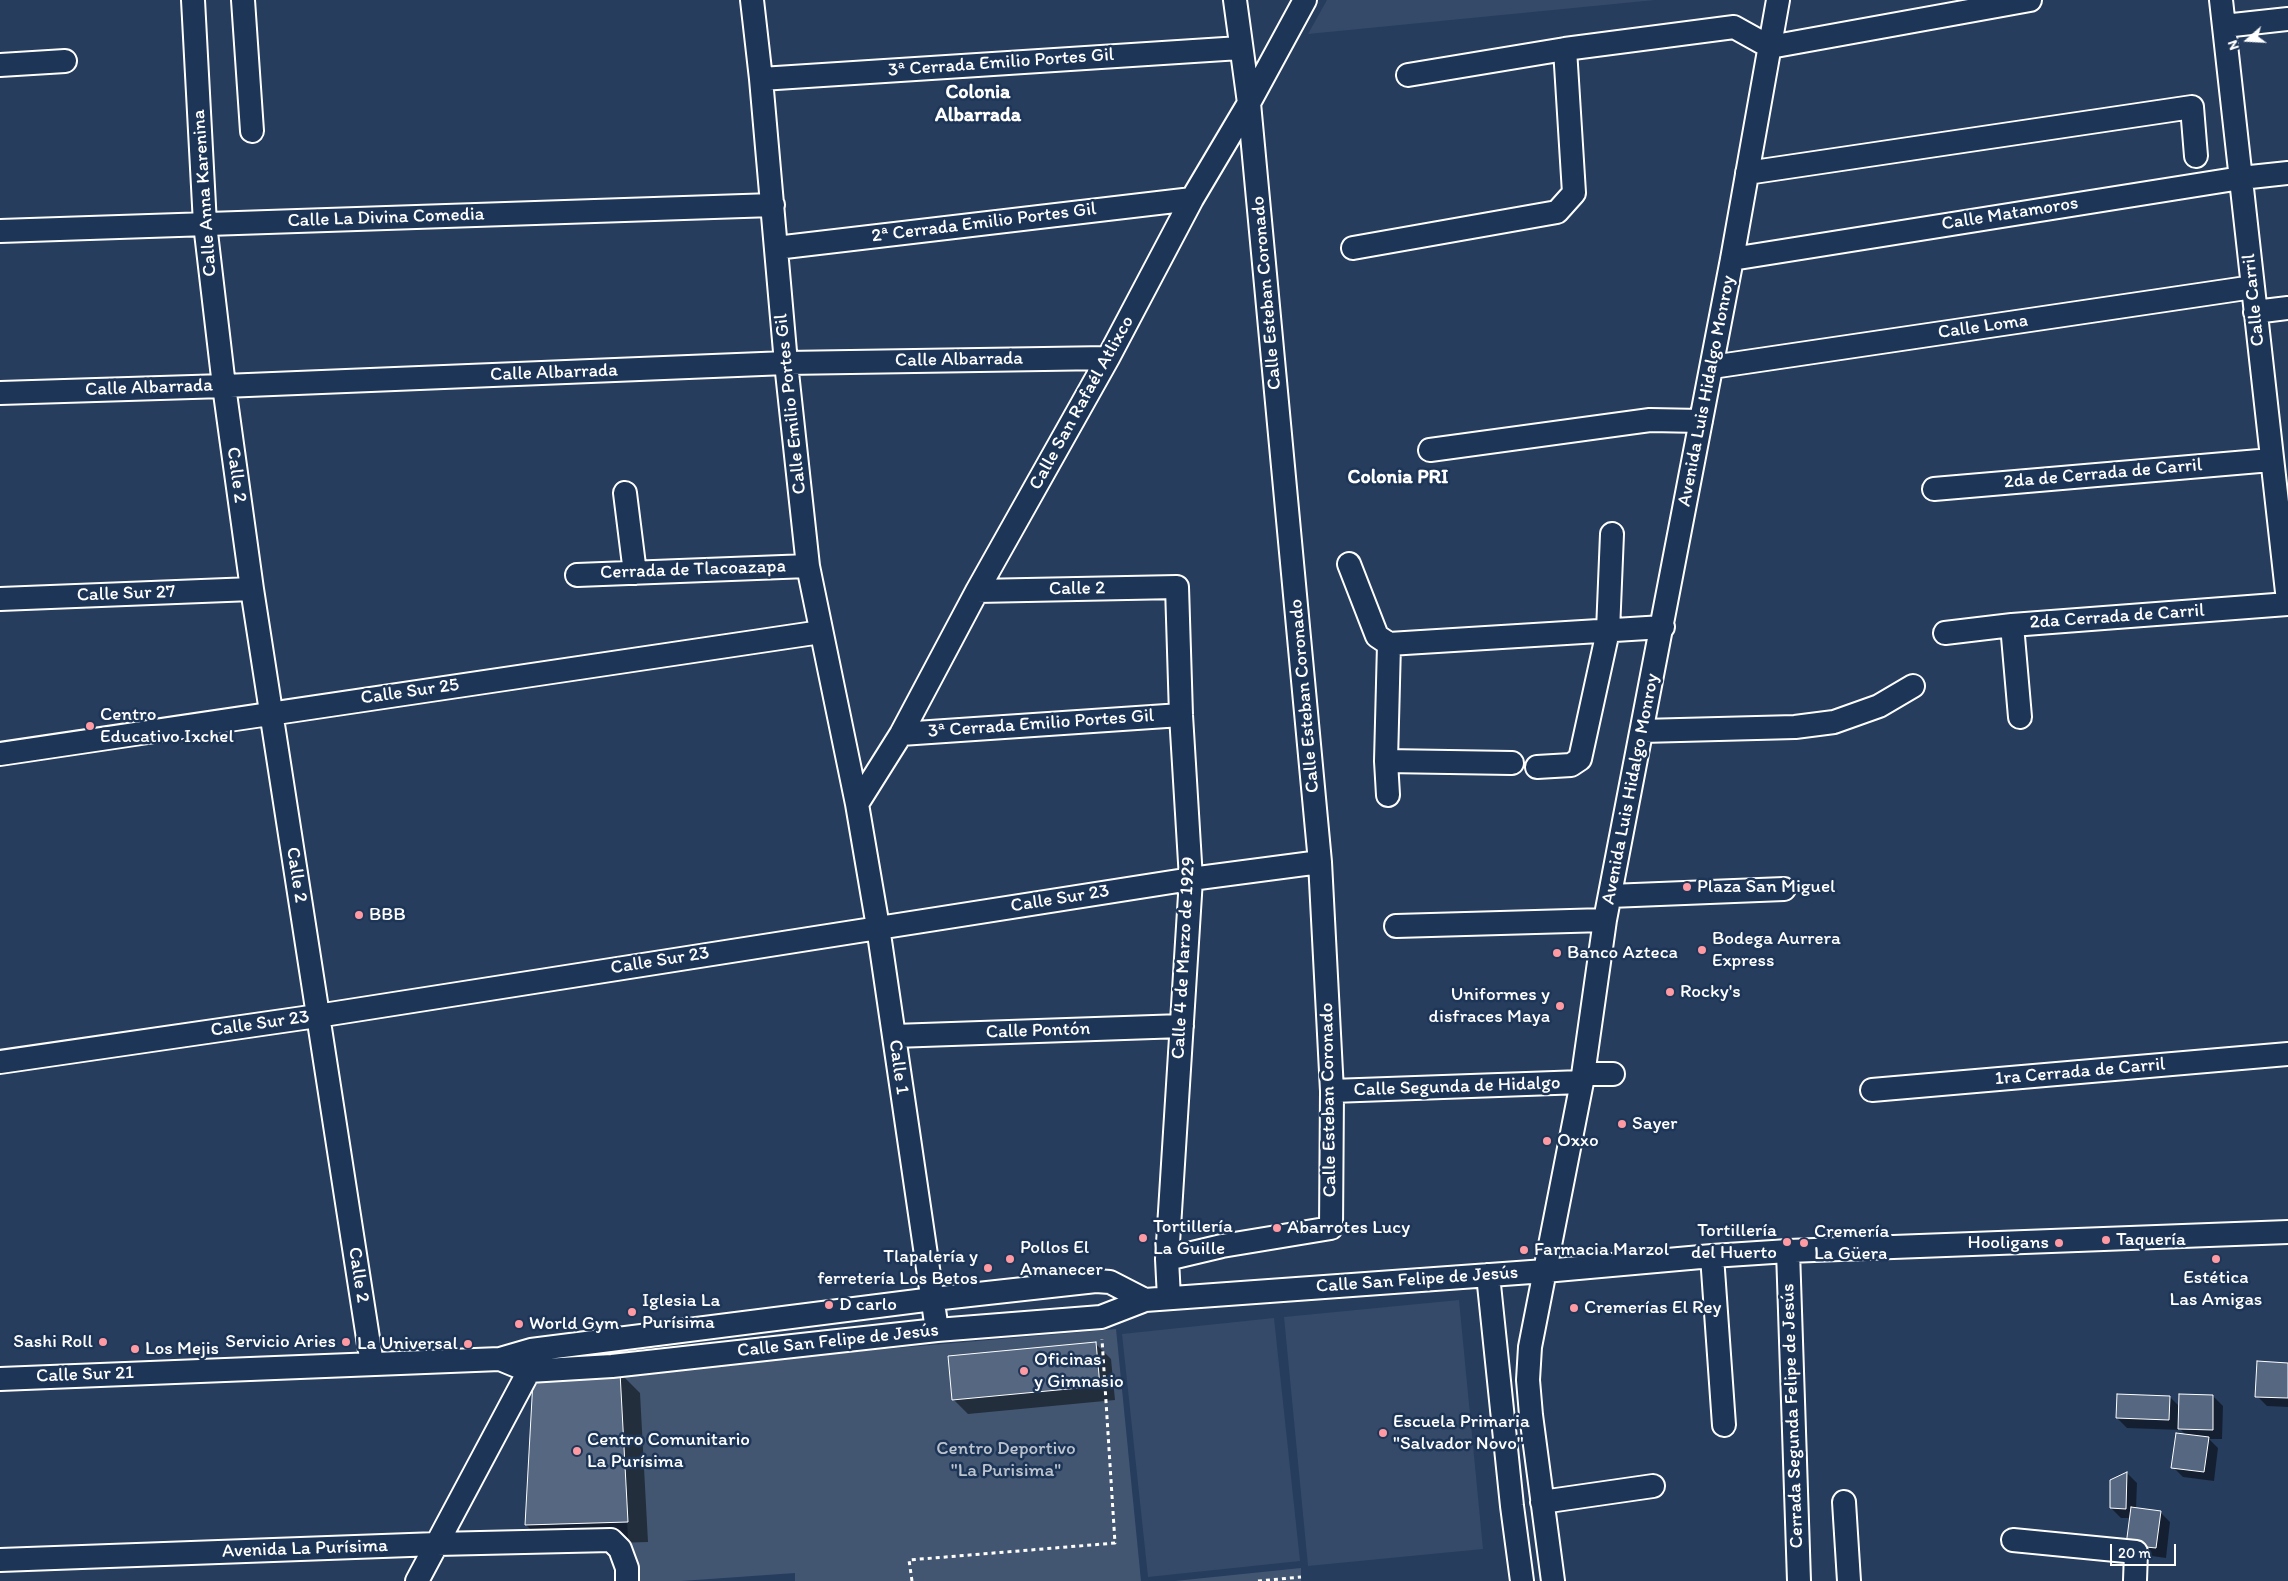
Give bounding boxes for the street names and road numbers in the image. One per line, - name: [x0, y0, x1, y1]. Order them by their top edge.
- street label: 3ª Cerrada Emilio Portes Gil: [887, 44, 1115, 82]
- street label: Calle Anna Karenina: [188, 109, 222, 277]
- street label: Calle Matamoros: [1940, 192, 2080, 236]
- street label: Calle Esteban Coronado: [1247, 195, 1287, 391]
- street label: 2ª Cerrada Emilio Portes Gil: [870, 198, 1098, 248]
- street label: Calle La Divina Comedia: [287, 203, 485, 233]
- street label: Calle Carril: [2238, 252, 2270, 348]
- street label: Avenida Luis Hidalgo Monroy: [1673, 274, 1741, 508]
- street label: Calle Loma: [1936, 309, 2030, 345]
- street label: Calle San Rafaél Atlixco: [1025, 312, 1139, 494]
- street label: Calle Emilio Portes Gil: [770, 313, 812, 495]
- street label: Calle Albarrada: [895, 347, 1023, 373]
- street label: Calle Albarrada: [490, 359, 618, 387]
- street label: Calle Albarrada: [85, 374, 213, 402]
- street label: Calle 2: [221, 446, 251, 504]
- street label: 2da de Cerrada de Carril: [2003, 454, 2203, 494]
- street label: Cerrada de Tlacoazapa: [600, 555, 786, 585]
- street label: Calle 2: [1049, 577, 1105, 601]
- street label: Calle Sur 27: [76, 581, 176, 607]
- street label: Calle Esteban Coronado: [1285, 598, 1325, 794]
- street label: 2da Cerrada de Carril: [2029, 600, 2205, 634]
- street label: Avenida Luis Hidalgo Monroy: [1597, 672, 1665, 906]
- street label: Calle Sur 25: [359, 674, 461, 710]
- street label: 3ª Cerrada Emilio Portes Gil: [927, 705, 1155, 743]
- street label: Calle 2: [280, 845, 312, 905]
- street label: Calle 4 de Marzo de 1929: [1167, 856, 1201, 1060]
- street label: Calle Sur 23: [1009, 880, 1111, 918]
- street label: Calle Sur 23: [609, 942, 711, 980]
- street label: Calle Esteban Coronado: [1316, 1002, 1342, 1198]
- street label: Calle Sur 23: [209, 1006, 311, 1042]
- street label: Calle Pontón: [985, 1018, 1091, 1044]
- street label: Calle 1: [883, 1038, 913, 1096]
- street label: 1ra Cerrada de Carril: [1994, 1053, 2166, 1091]
- street label: Calle Segunda de Hidalgo: [1353, 1072, 1561, 1102]
- street label: Calle 2: [342, 1245, 374, 1305]
- street label: Calle San Felipe de Jesús: [1315, 1262, 1519, 1298]
- street label: Cerrada Segunda Felipe de Jesús: [1777, 1283, 1809, 1549]
- street label: Calle San Felipe de Jesús: [736, 1319, 940, 1363]
- street label: Calle Sur 21: [36, 1362, 134, 1388]
- street label: Avenida La Purísima: [222, 1535, 388, 1563]

